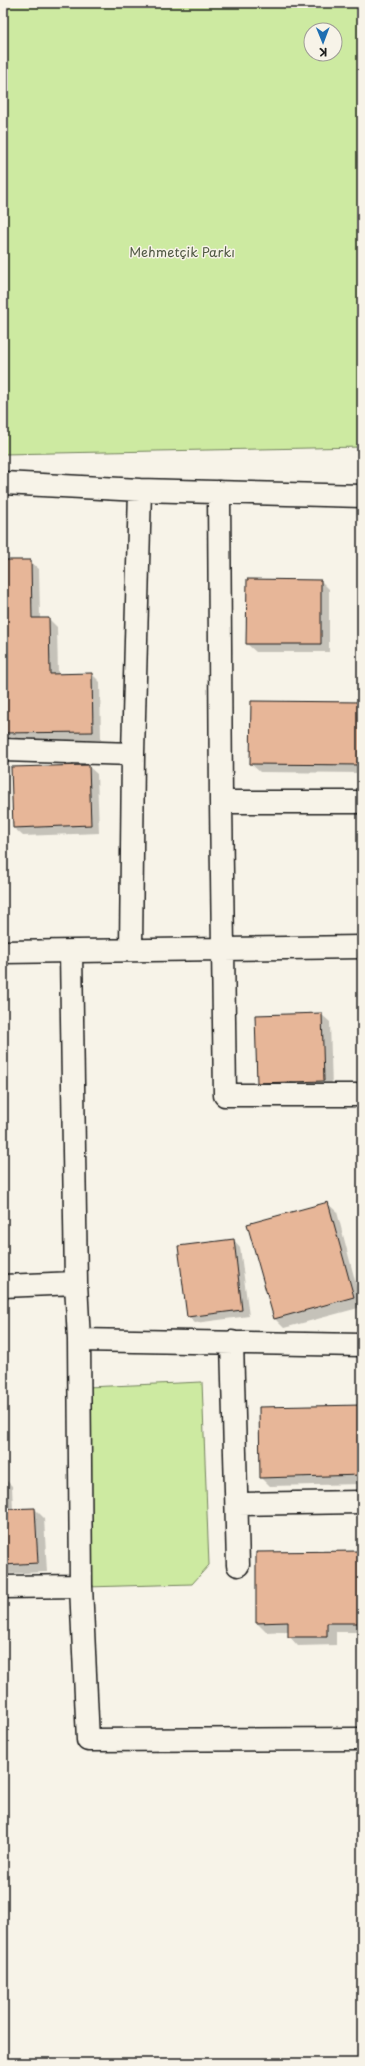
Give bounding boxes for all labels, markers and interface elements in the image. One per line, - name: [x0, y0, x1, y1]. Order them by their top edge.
- north arrow: [303, 22, 343, 62]
- text: K: [319, 44, 327, 61]
- park label: Mehmetçik Parkı: [129, 242, 235, 261]

